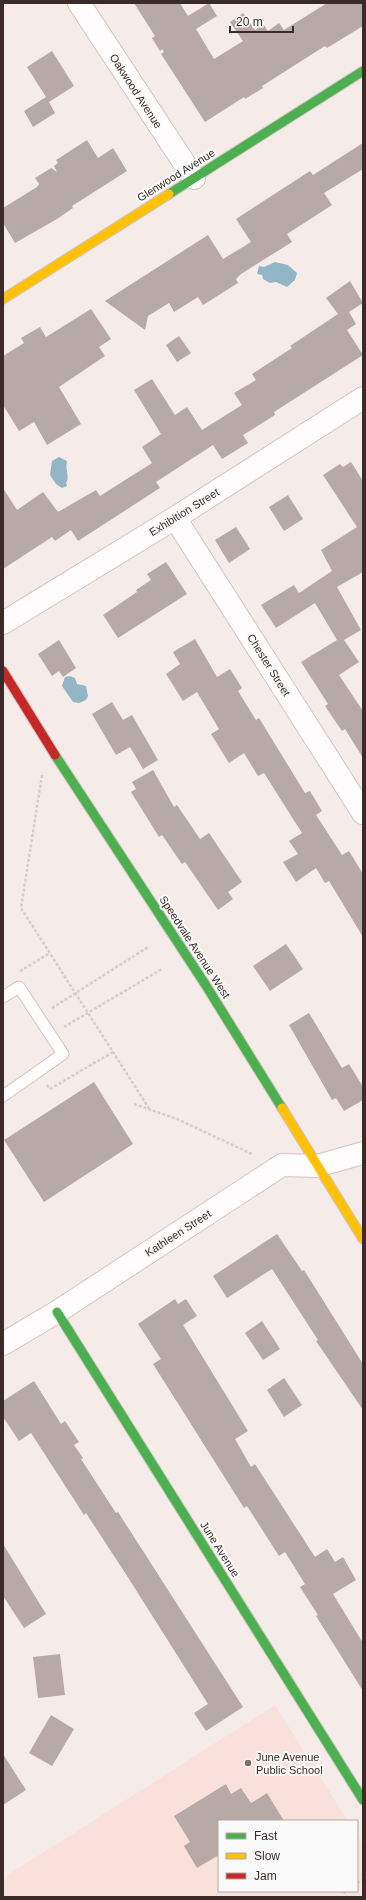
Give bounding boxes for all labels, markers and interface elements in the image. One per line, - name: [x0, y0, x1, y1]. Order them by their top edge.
- scale bar: [230, 8, 293, 34]
- text: 20 m: [236, 15, 263, 29]
- street label: Oakwood Avenue: [108, 52, 164, 130]
- street label: Glenwood Avenue: [135, 146, 217, 204]
- street label: Exhibition Street: [147, 486, 221, 538]
- street label: Chester Street: [245, 632, 293, 698]
- street label: Speedvale Avenue West: [157, 894, 233, 1000]
- street label: Kathleen Street: [143, 1207, 213, 1259]
- street label: June Avenue: [198, 1519, 242, 1579]
- place label: June Avenue Public School: [256, 1751, 323, 1776]
- marker: June Avenue Public School: [243, 1758, 253, 1768]
- legend: [218, 1820, 358, 1892]
- text: Fast: [254, 1829, 278, 1843]
- text: Slow: [254, 1849, 280, 1863]
- text: Jam: [254, 1869, 277, 1883]

